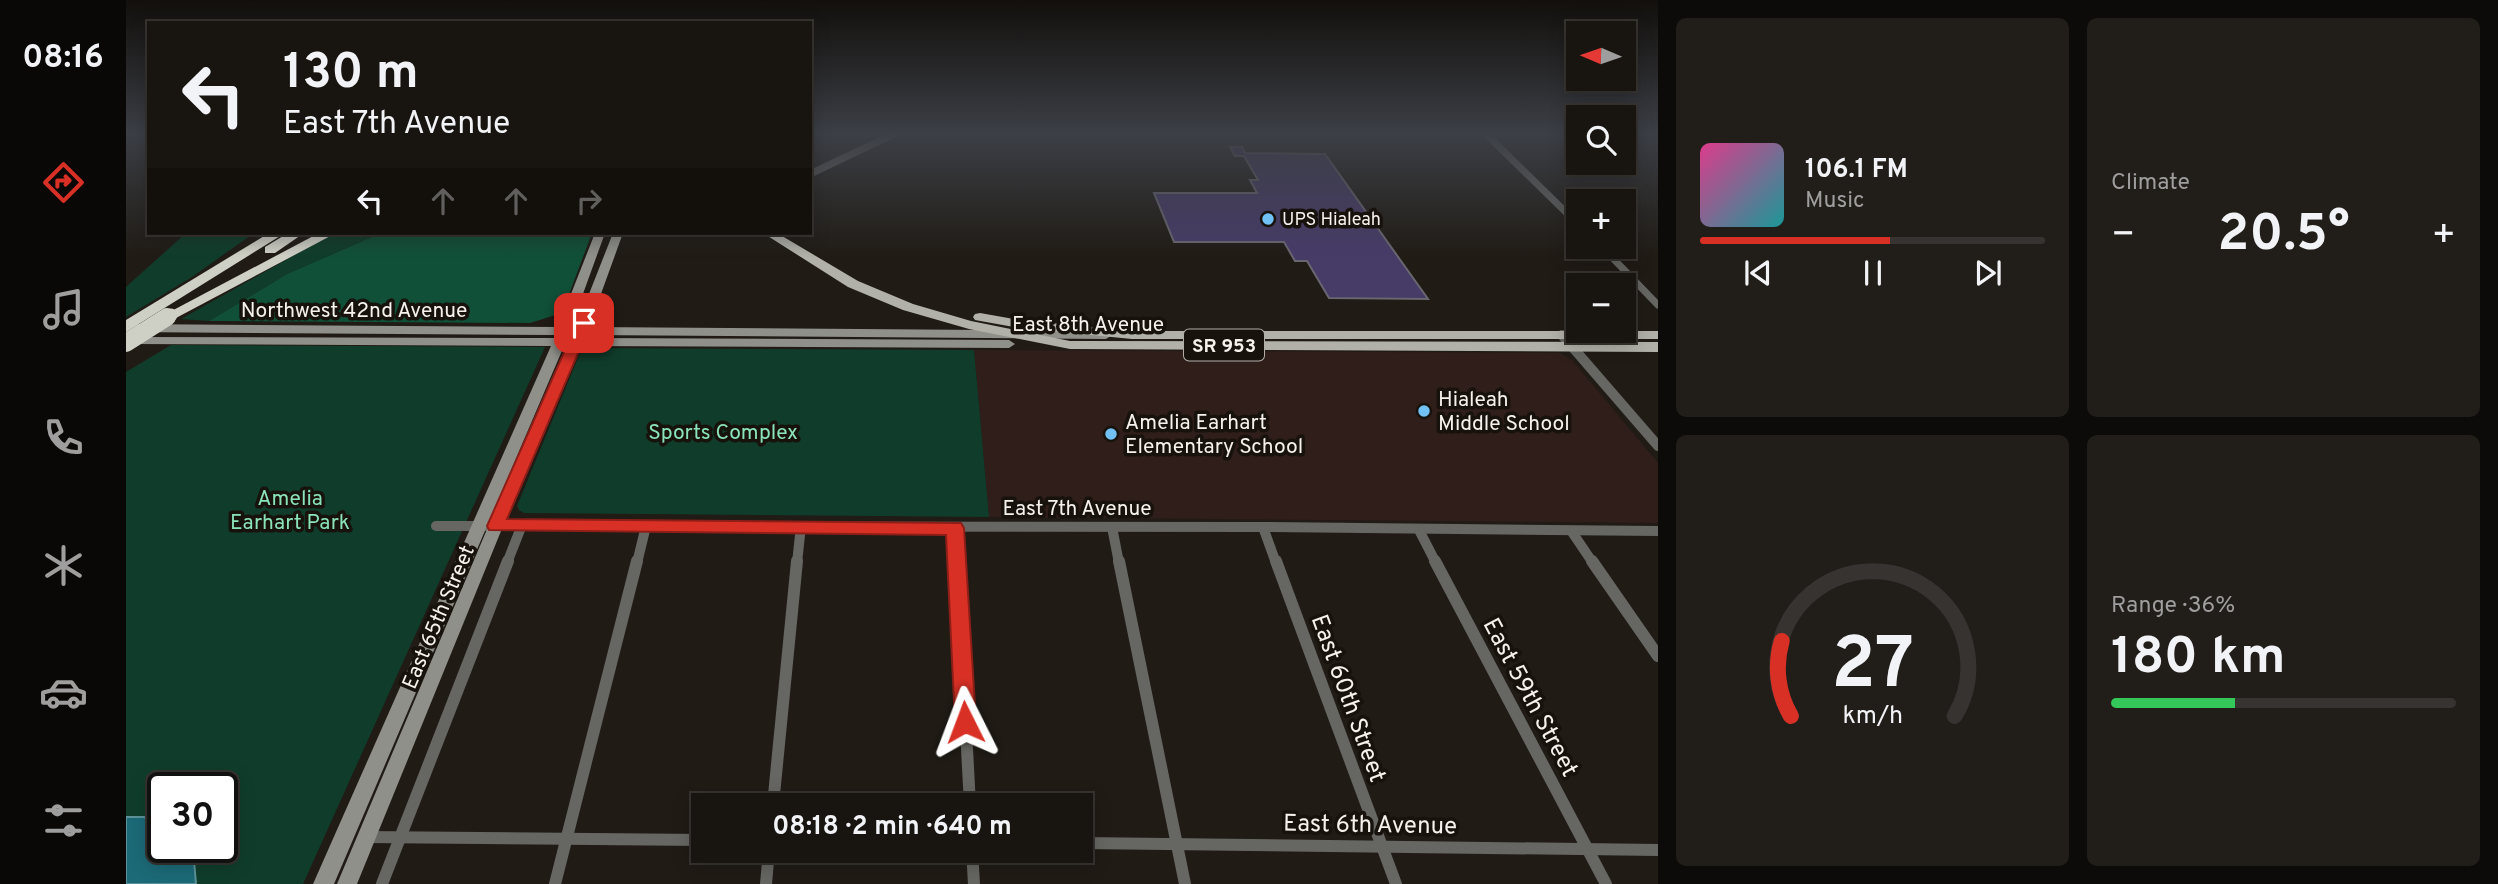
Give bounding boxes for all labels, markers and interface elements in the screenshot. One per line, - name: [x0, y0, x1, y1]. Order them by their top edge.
- north arrow: [1566, 21, 1636, 91]
- map controls: [1566, 21, 1636, 343]
- text: 08:16: [22, 39, 104, 79]
- text: 130 m: [283, 44, 419, 106]
- icon: left: [168, 49, 259, 140]
- text: East 7th Avenue: [283, 105, 510, 145]
- button: search: [1566, 105, 1636, 175]
- text: 106.1 FM: [1805, 154, 1908, 187]
- icon: directions: [39, 158, 88, 207]
- text: Climate: [2111, 169, 2190, 198]
- icon: left: [351, 182, 389, 220]
- icon: ahead: [424, 182, 462, 220]
- icon: ahead: [497, 182, 535, 220]
- icon: right: [570, 182, 608, 220]
- text: Music: [1805, 187, 1865, 216]
- button: +: [1566, 189, 1636, 259]
- text: 20.5°: [2217, 203, 2350, 269]
- place label: UPS Hialeah: [1282, 209, 1381, 232]
- marker: UPS Hialeah: [1260, 211, 1276, 227]
- text: −: [2111, 212, 2136, 261]
- text: +: [2431, 212, 2456, 261]
- icon: previous: [1739, 254, 1777, 292]
- icon: pause: [1854, 254, 1892, 292]
- icon: next: [1969, 254, 2007, 292]
- button: −: [1566, 273, 1636, 343]
- icon: music: [39, 285, 88, 334]
- pin: [554, 293, 614, 353]
- street label: Northwest 42nd Avenue: [241, 298, 467, 325]
- icon: arrive: [565, 304, 603, 342]
- street label: East 8th Avenue: [1012, 312, 1164, 339]
- road number: SR 953: [1184, 330, 1264, 360]
- place label: Hialeah Middle School: [1438, 387, 1570, 438]
- marker: Hialeah Middle School: [1416, 403, 1432, 419]
- place label: Amelia Earhart Elementary School: [1125, 410, 1303, 461]
- icon: phone: [39, 413, 88, 462]
- park label: Sports Complex: [648, 420, 798, 447]
- marker: Amelia Earhart Elementary School: [1103, 426, 1119, 442]
- park label: Amelia Earhart Park: [230, 486, 350, 537]
- street label: East 7th Avenue: [1002, 496, 1152, 523]
- icon: climate: [39, 541, 88, 590]
- street label: East 65th Street: [397, 542, 482, 694]
- text: Range · 36%: [2111, 592, 2235, 621]
- street label: East 60th Street: [1303, 611, 1391, 787]
- street label: East 59th Street: [1475, 613, 1584, 782]
- text: 27: [1831, 623, 1914, 715]
- text: 180 km: [2111, 626, 2286, 692]
- icon: car: [39, 668, 88, 717]
- position arrow: [928, 685, 1002, 759]
- text: km/h: [1842, 701, 1903, 733]
- speed limit sign: 30: [147, 772, 238, 863]
- icon: filters: [39, 796, 88, 845]
- street label: East 6th Avenue: [1283, 809, 1457, 843]
- text: 08:18 · 2 min · 640 m: [772, 811, 1012, 844]

